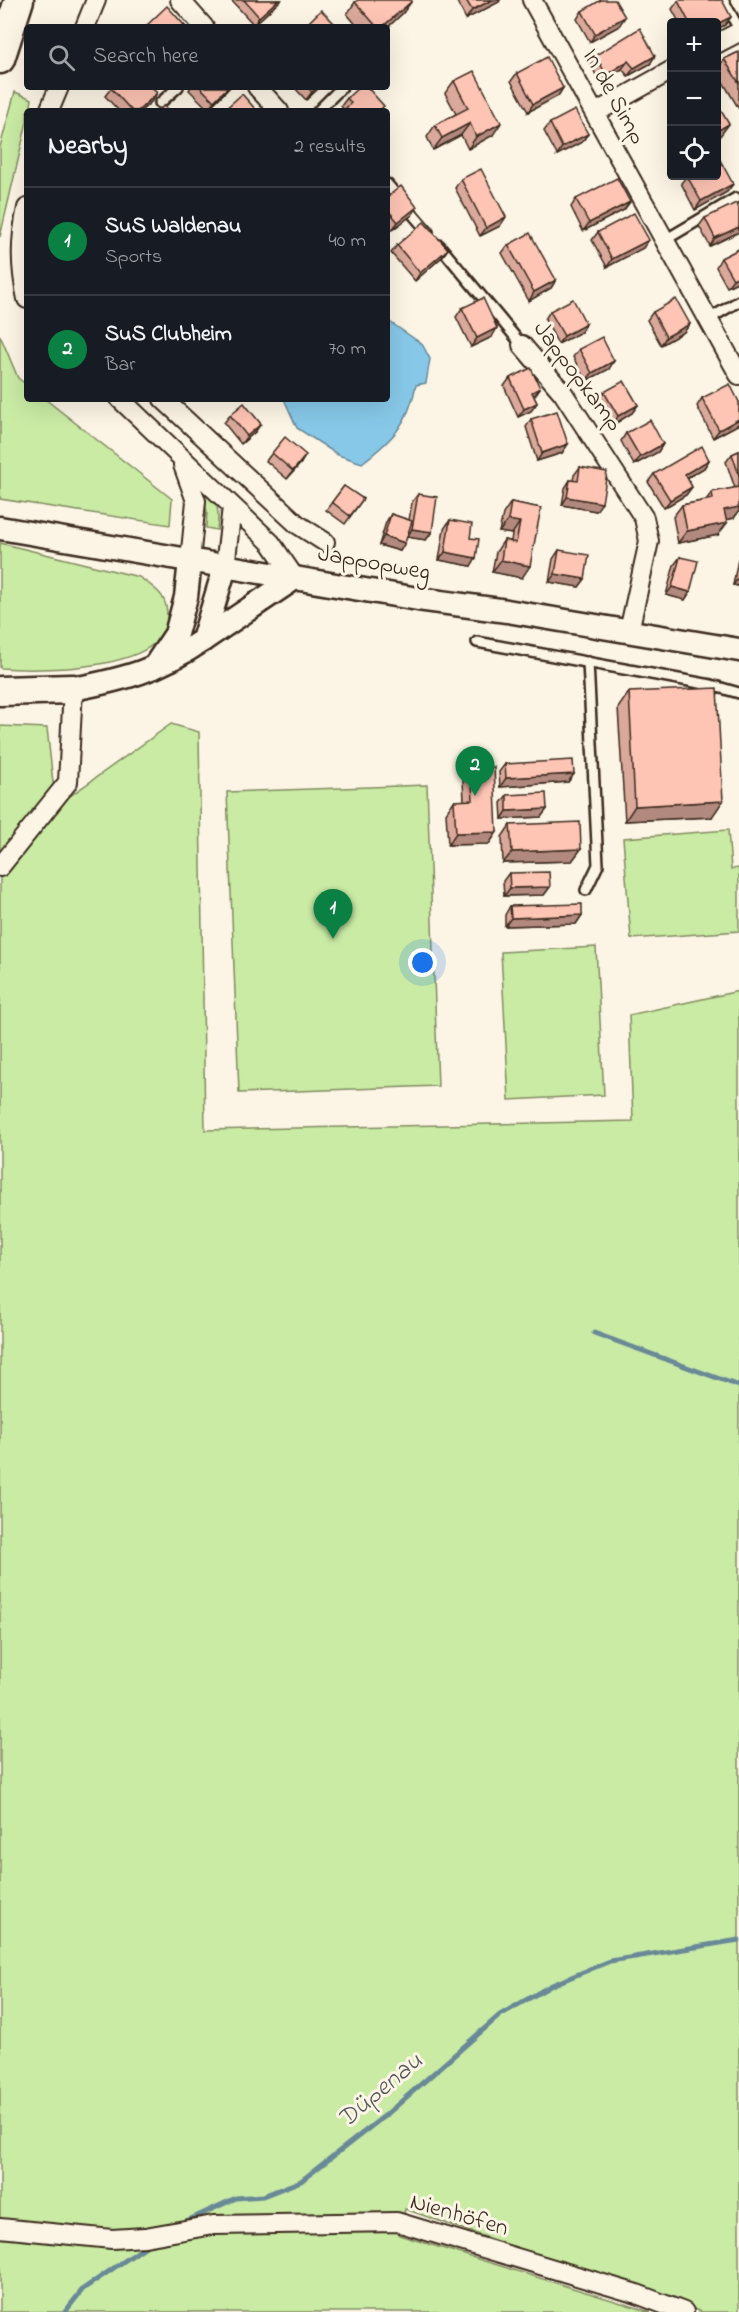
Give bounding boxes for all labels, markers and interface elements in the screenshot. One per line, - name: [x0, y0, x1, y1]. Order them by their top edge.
- map controls: [667, 18, 721, 180]
- button: +: [667, 18, 721, 72]
- search box: [24, 24, 390, 90]
- icon: search: [45, 41, 78, 74]
- text: Search here: [93, 41, 198, 73]
- street label: In de Simp: [572, 43, 654, 151]
- button: −: [667, 72, 721, 126]
- button: locate: [667, 126, 721, 180]
- text: Nearby: [48, 128, 127, 166]
- text: 2 results: [294, 133, 366, 162]
- text: SuS Waldenau: [105, 211, 241, 243]
- text: 1: [64, 227, 71, 256]
- text: 40 m: [329, 227, 366, 256]
- text: Sports: [105, 243, 162, 272]
- street label: Jappopkamp: [524, 314, 630, 440]
- text: SuS Clubheim: [105, 319, 232, 351]
- text: 2: [63, 335, 72, 364]
- text: 70 m: [329, 335, 366, 364]
- text: Bar: [105, 351, 135, 380]
- street label: Jappopweg: [315, 537, 433, 591]
- pin: 2: [456, 746, 494, 796]
- pin: 1: [314, 890, 352, 939]
- your location: [408, 948, 437, 977]
- water label: Düpenau: [330, 2044, 432, 2138]
- street label: Nienhöfen: [406, 2185, 512, 2247]

